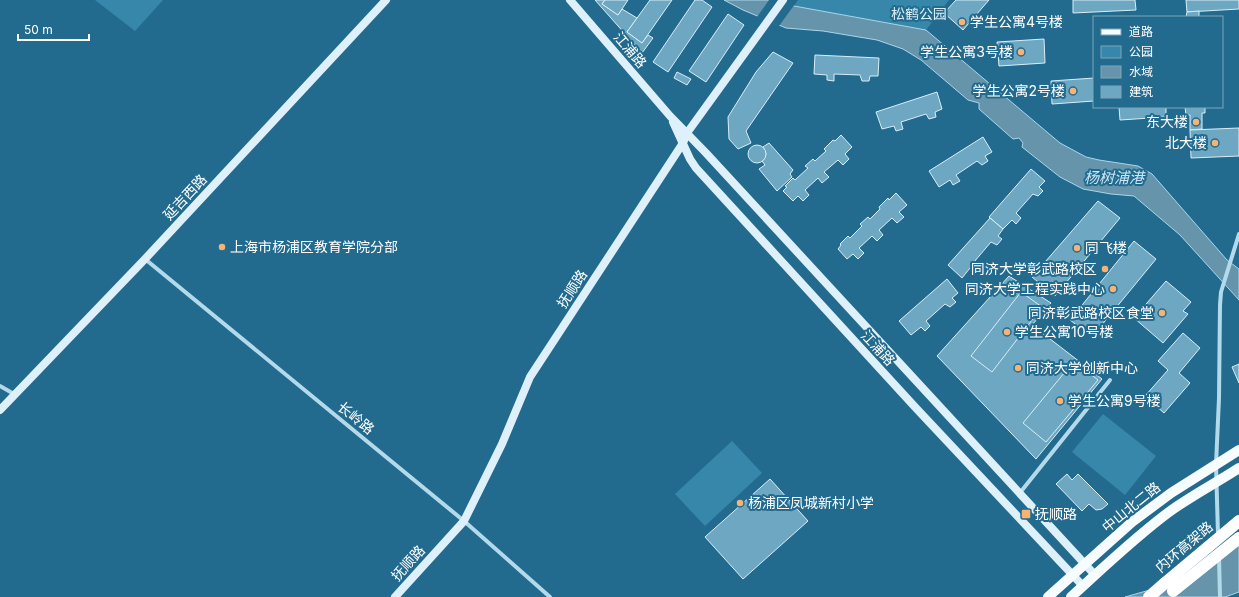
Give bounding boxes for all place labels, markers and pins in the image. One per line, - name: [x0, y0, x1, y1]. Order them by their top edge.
- place label: 学生公寓4号楼: [970, 13, 1063, 30]
- marker: 学生公寓4号楼: [957, 17, 967, 27]
- place label: 学生公寓3号楼: [920, 43, 1013, 60]
- marker: 学生公寓3号楼: [1016, 47, 1026, 57]
- place label: 学生公寓2号楼: [972, 82, 1065, 99]
- marker: 学生公寓2号楼: [1068, 86, 1078, 96]
- place label: 东大楼: [1146, 113, 1188, 130]
- marker: 东大楼: [1191, 117, 1201, 127]
- place label: 北大楼: [1165, 134, 1207, 151]
- marker: 北大楼: [1210, 138, 1220, 148]
- place label: 上海市杨浦区教育学院分部: [230, 238, 398, 255]
- place label: 同飞楼: [1085, 239, 1127, 256]
- marker: 上海市杨浦区教育学院分部: [217, 242, 227, 252]
- marker: 同飞楼: [1072, 243, 1082, 253]
- place label: 同济大学彰武路校区: [971, 260, 1097, 277]
- marker: 同济大学彰武路校区: [1100, 264, 1110, 274]
- place label: 同济大学工程实践中心: [965, 280, 1105, 297]
- marker: 同济大学工程实践中心: [1108, 284, 1118, 294]
- place label: 同济彰武路校区食堂: [1028, 304, 1154, 321]
- marker: 同济彰武路校区食堂: [1157, 308, 1167, 318]
- place label: 学生公寓10号楼: [1015, 323, 1114, 340]
- marker: 学生公寓10号楼: [1002, 327, 1012, 337]
- place label: 同济大学创新中心: [1026, 359, 1138, 376]
- marker: 同济大学创新中心: [1013, 363, 1023, 373]
- place label: 学生公寓9号楼: [1068, 392, 1161, 409]
- marker: 学生公寓9号楼: [1055, 396, 1065, 406]
- place label: 杨浦区凤城新村小学: [748, 494, 874, 511]
- marker: 杨浦区凤城新村小学: [735, 498, 745, 508]
- place label: 抚顺路: [1035, 505, 1077, 522]
- marker: 抚顺路: [1020, 508, 1032, 520]

